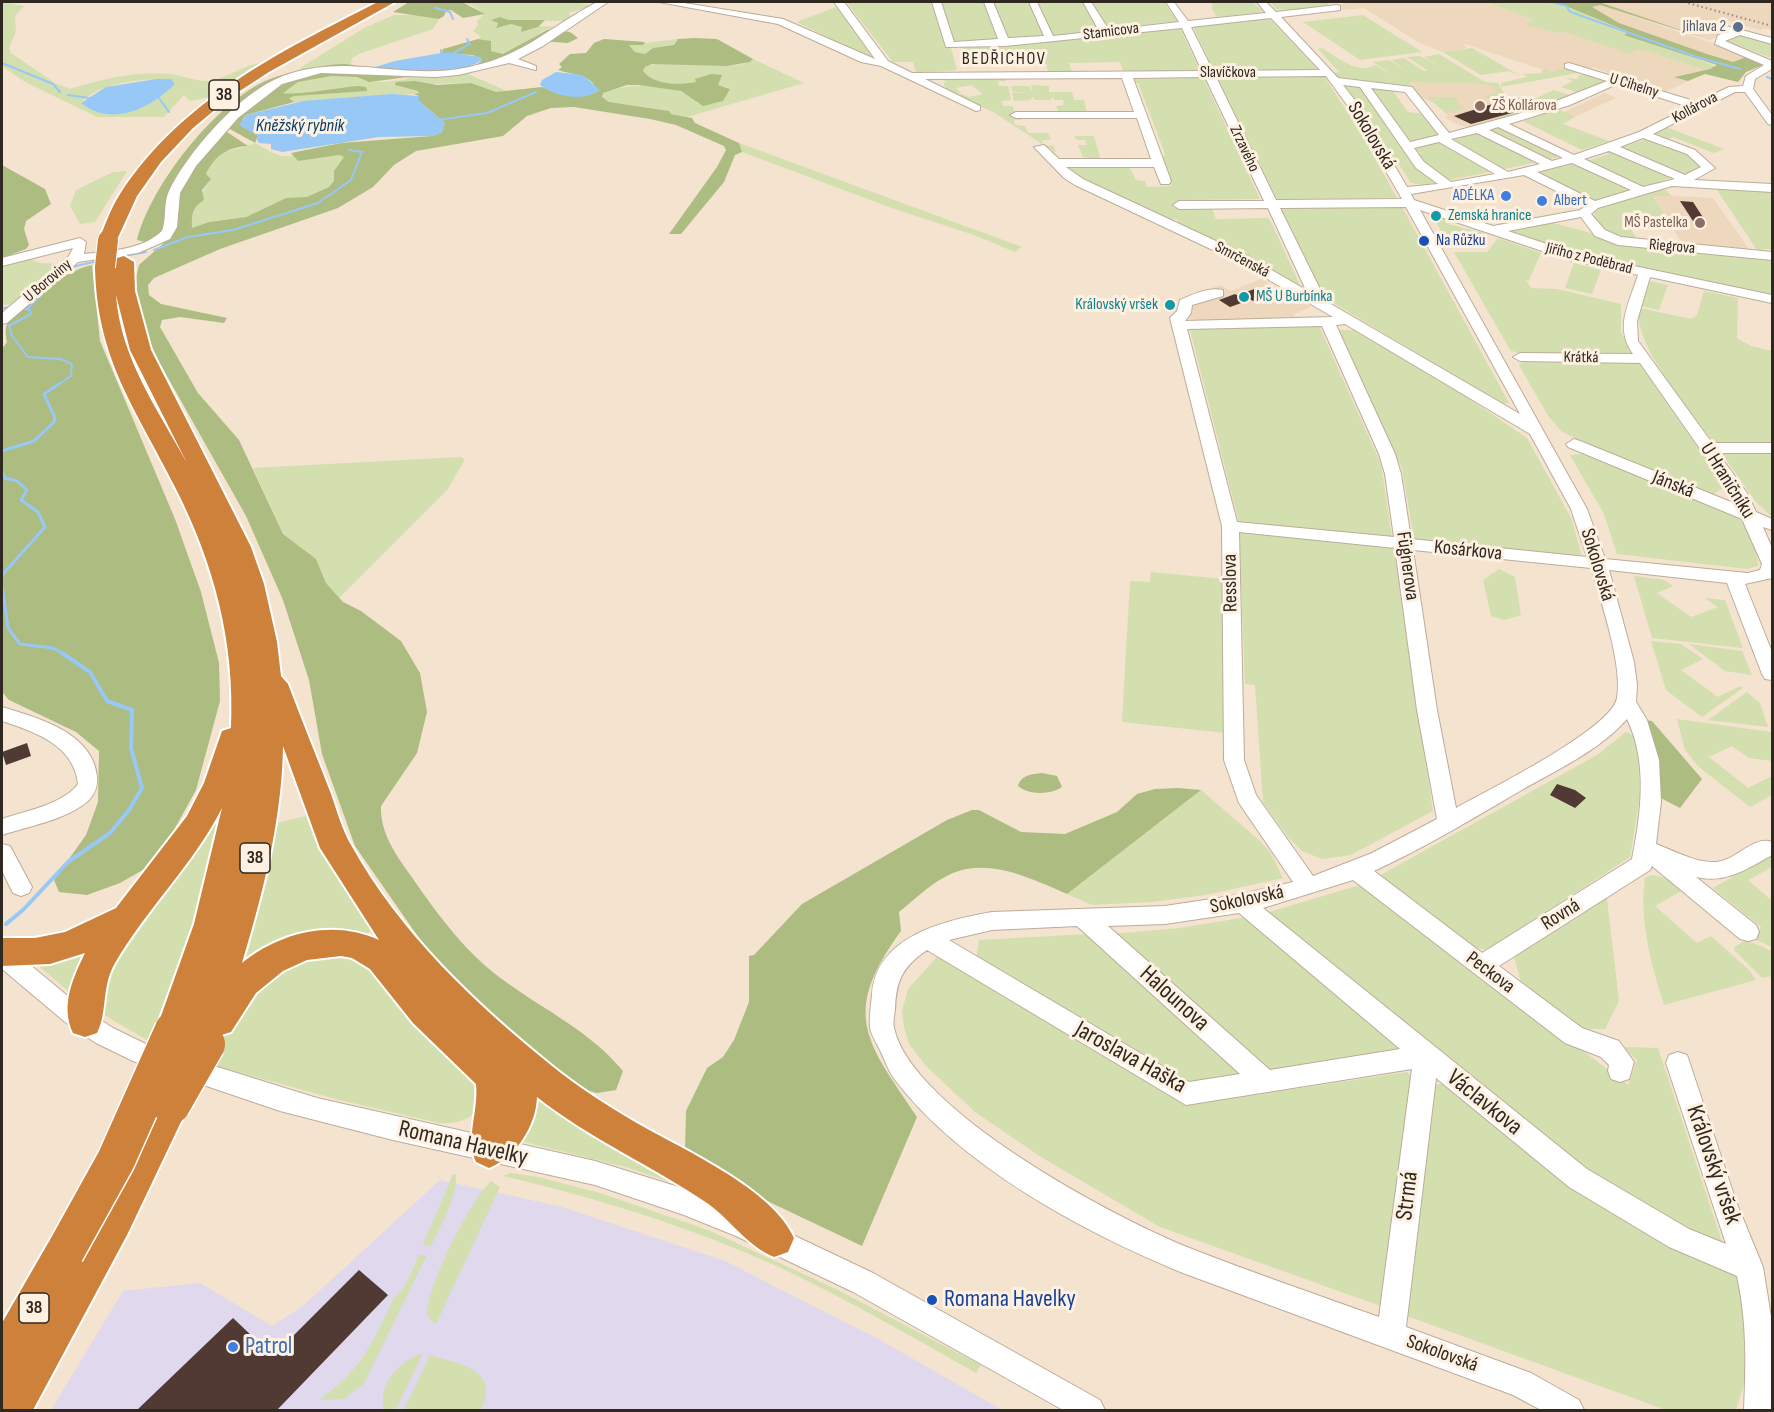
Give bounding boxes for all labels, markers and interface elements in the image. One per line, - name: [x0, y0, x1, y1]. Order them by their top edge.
- place label: Jihlava 2: [1683, 17, 1726, 37]
- street label: Stamicova: [1082, 19, 1140, 45]
- marker: Jihlava 2: [1731, 20, 1745, 34]
- district label: BEDŘICHOV: [962, 48, 1046, 70]
- street label: Slavíčkova: [1200, 63, 1256, 83]
- street label: U Cihelny: [1607, 69, 1661, 103]
- road number: 38: [209, 80, 239, 110]
- street label: Kollárova: [1669, 88, 1721, 128]
- place label: ZŠ Kollárova: [1492, 96, 1557, 116]
- street label: Sokolovská: [1342, 98, 1400, 174]
- marker: ZŠ Kollárova: [1473, 99, 1487, 113]
- water label: Kněžský rybník: [256, 115, 344, 137]
- street label: Zrzavého: [1225, 123, 1263, 175]
- place label: ADÉLKA: [1453, 186, 1494, 206]
- marker: ADÉLKA: [1499, 189, 1513, 203]
- place label: Albert: [1554, 191, 1587, 211]
- marker: Albert: [1535, 194, 1549, 208]
- place label: Zemská hranice: [1448, 206, 1532, 226]
- marker: Zemská hranice: [1429, 209, 1443, 223]
- place label: MŠ Pastelka: [1624, 213, 1688, 233]
- marker: MŠ Pastelka: [1693, 216, 1707, 230]
- place label: Na Růžku: [1436, 231, 1485, 251]
- marker: Na Růžku: [1417, 234, 1431, 248]
- street label: Riegrova: [1648, 235, 1696, 259]
- street label: Smrčenská: [1211, 238, 1273, 282]
- street label: Jiřího z Poděbrad: [1544, 239, 1634, 279]
- street label: U Boroviny: [20, 255, 76, 307]
- place label: MŠ U Burbínka: [1256, 287, 1332, 307]
- marker: MŠ U Burbínka: [1237, 290, 1251, 304]
- place label: Královský vršek: [1075, 295, 1158, 315]
- marker: Královský vršek: [1163, 298, 1177, 312]
- street label: Krátká: [1563, 348, 1599, 368]
- street label: U Hraničníku: [1694, 439, 1760, 523]
- street label: Jánská: [1649, 466, 1697, 504]
- street label: Sokolovská: [1575, 526, 1619, 604]
- street label: Fügnerova: [1390, 530, 1424, 602]
- street label: Kosárkova: [1433, 536, 1503, 566]
- street label: Resslova: [1218, 554, 1244, 612]
- road number: 38: [240, 843, 270, 873]
- street label: Sokolovská: [1208, 881, 1286, 919]
- street label: Rovná: [1537, 894, 1585, 936]
- street label: Peckova: [1461, 947, 1519, 999]
- street label: Halounova: [1133, 960, 1215, 1038]
- street label: Jaroslava Haška: [1069, 1016, 1191, 1100]
- street label: Václavkova: [1441, 1064, 1527, 1142]
- street label: Královský vršek: [1679, 1102, 1747, 1228]
- street label: Romana Havelky: [396, 1115, 530, 1173]
- street label: Strmá: [1391, 1170, 1425, 1222]
- place label: Romana Havelky: [944, 1286, 1076, 1314]
- road number: 38: [19, 1293, 49, 1323]
- marker: Romana Havelky: [925, 1293, 939, 1307]
- street label: Sokolovská: [1403, 1330, 1481, 1378]
- place label: Patrol: [245, 1333, 292, 1361]
- marker: Patrol: [226, 1340, 240, 1354]

